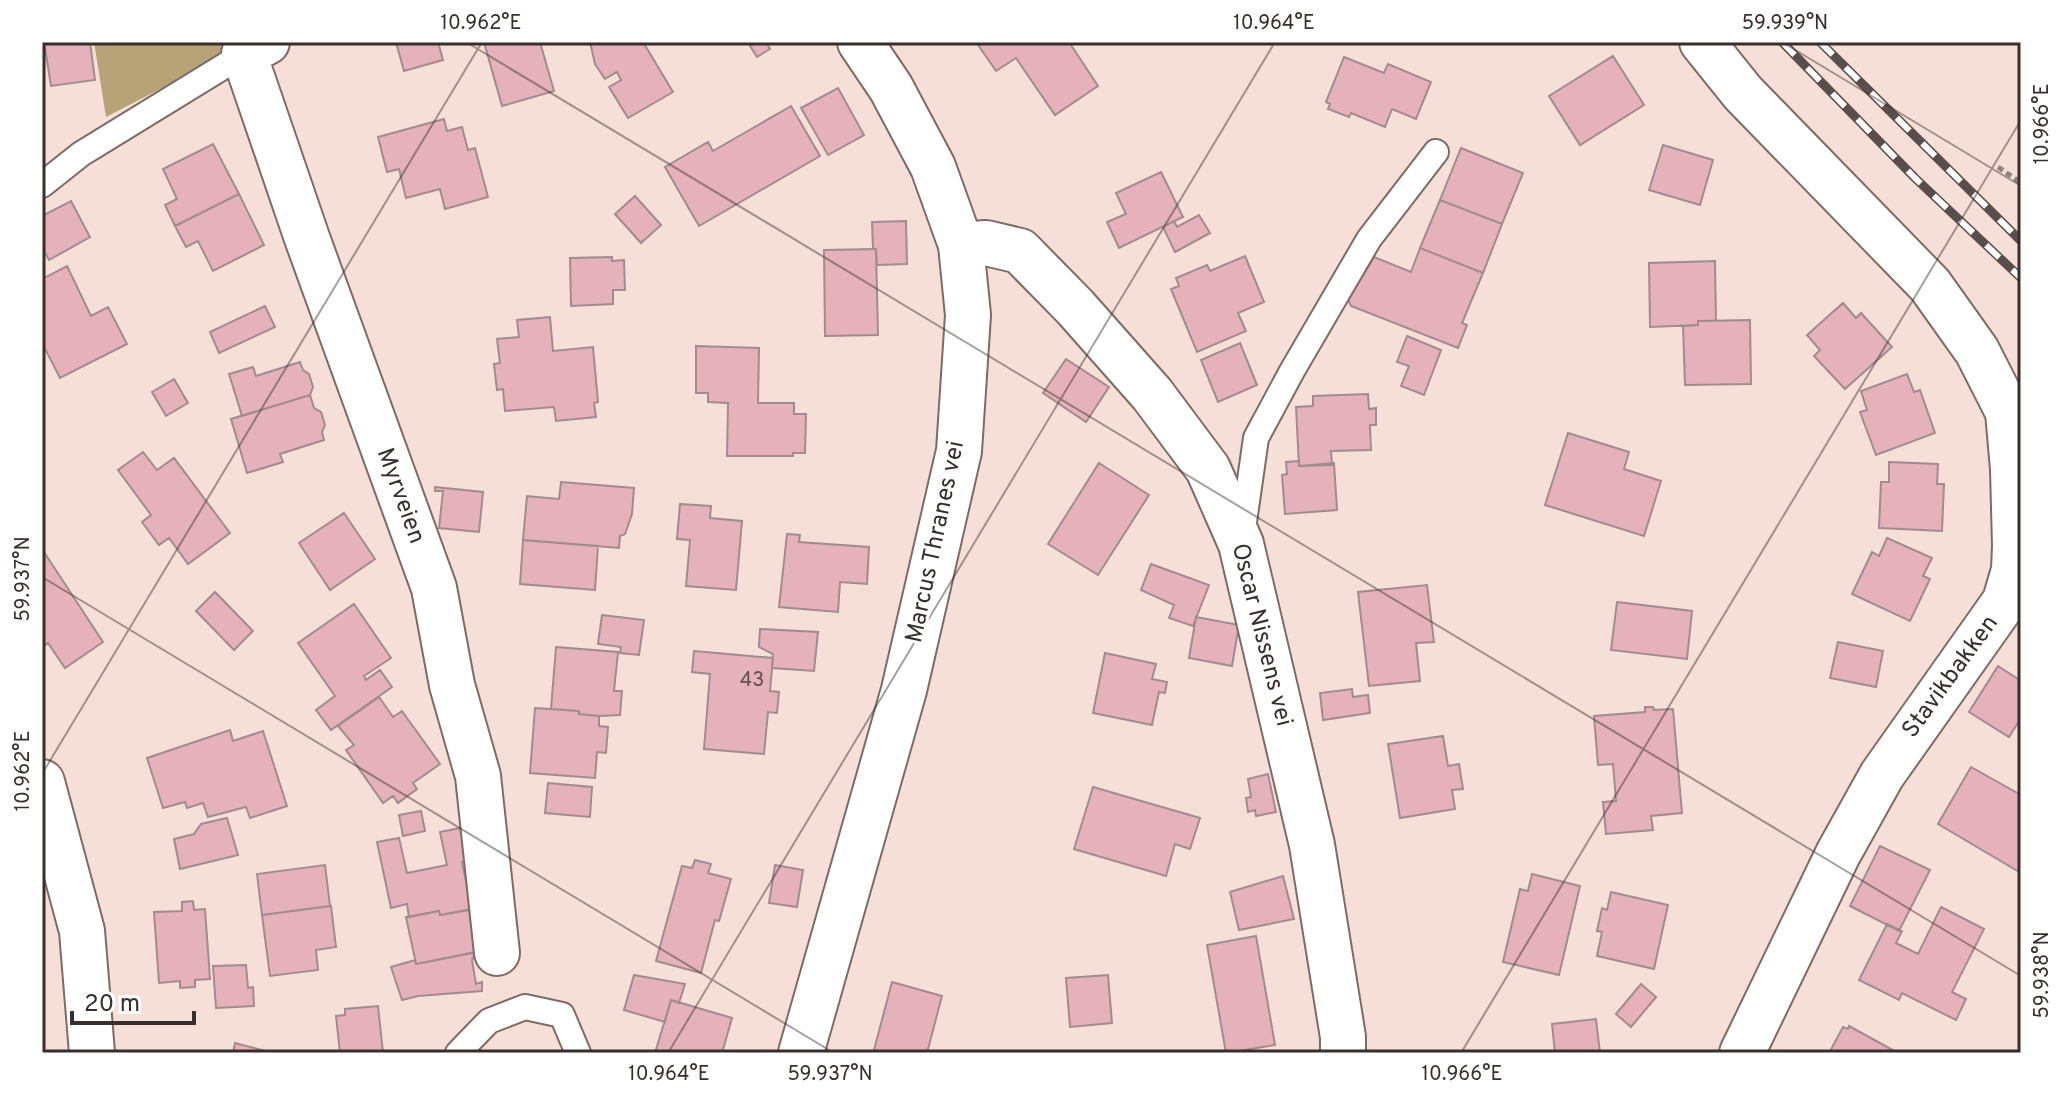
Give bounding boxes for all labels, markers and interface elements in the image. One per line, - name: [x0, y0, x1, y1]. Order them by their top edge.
- text: 10.962°E: [440, 11, 522, 37]
- text: 10.964°E: [1233, 11, 1315, 37]
- text: 59.939°N: [1742, 11, 1828, 37]
- text: 10.966°E: [2030, 84, 2056, 164]
- street label: Marcus Thranes vei: [900, 438, 972, 646]
- street label: Myrveien: [369, 444, 431, 548]
- text: 59.937°N: [11, 536, 37, 622]
- street label: Oscar Nissens vei: [1224, 540, 1298, 730]
- street label: Stavikbakken: [1896, 610, 2006, 744]
- house number: 43: [740, 668, 764, 694]
- text: 10.962°E: [11, 730, 37, 812]
- text: 59.938°N: [2030, 931, 2056, 1019]
- scale bar: [72, 975, 194, 1025]
- text: 20 m: [84, 990, 140, 1020]
- text: 10.964°E: [628, 1062, 710, 1088]
- text: 59.937°N: [787, 1062, 873, 1088]
- text: 10.966°E: [1422, 1062, 1502, 1088]

